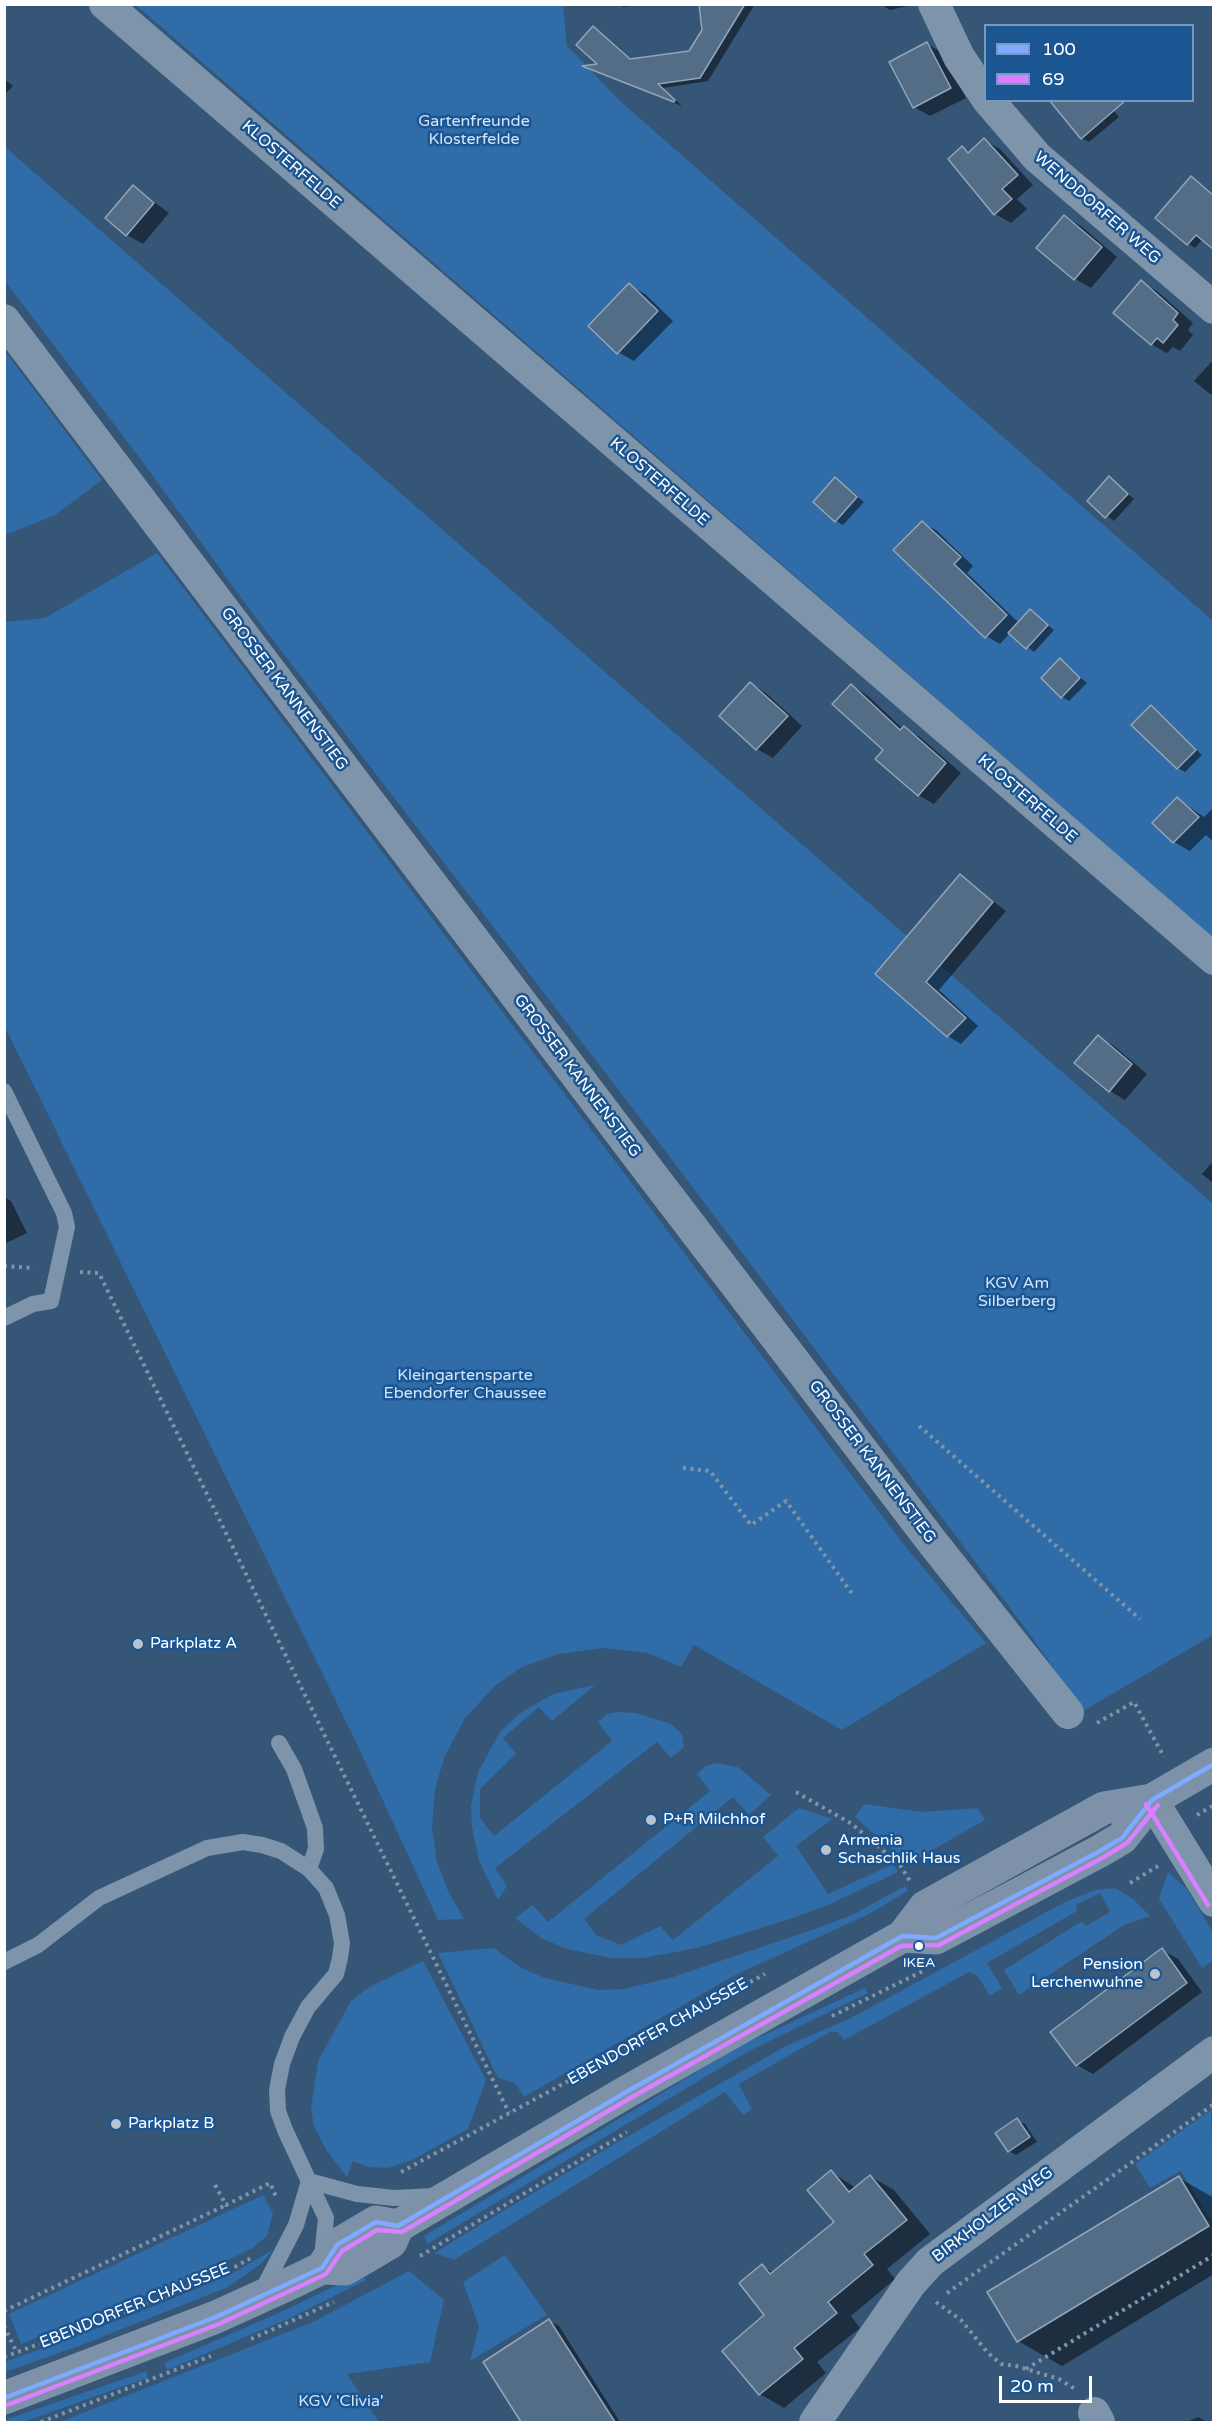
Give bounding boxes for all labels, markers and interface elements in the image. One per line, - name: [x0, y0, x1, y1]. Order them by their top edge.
- legend: [984, 24, 1194, 102]
- text: 100: [1042, 38, 1076, 60]
- text: 69: [1042, 68, 1065, 90]
- park label: Gartenfreunde Klosterfelde: [418, 112, 530, 150]
- street label: KLOSTERFELDE: [238, 117, 344, 213]
- street label: WENDDORFER WEG: [1030, 148, 1164, 268]
- street label: KLOSTERFELDE: [606, 434, 712, 530]
- street label: GROSSER KANNENSTIEG: [217, 604, 351, 774]
- street label: KLOSTERFELDE: [974, 751, 1080, 847]
- street label: GROSSER KANNENSTIEG: [510, 991, 644, 1161]
- park label: KGV Am Silberberg: [978, 1274, 1056, 1312]
- park label: Kleingartensparte Ebendorfer Chaussee: [383, 1366, 547, 1404]
- street label: GROSSER KANNENSTIEG: [805, 1377, 939, 1547]
- place label: Parkplatz A: [150, 1634, 237, 1654]
- marker: Parkplatz A: [131, 1637, 145, 1651]
- place label: P+R Milchhof: [663, 1810, 765, 1830]
- marker: P+R Milchhof: [644, 1813, 658, 1827]
- place label: Armenia Schaschlik Haus: [838, 1831, 960, 1869]
- marker: Armenia Schaschlik Haus: [819, 1843, 833, 1857]
- marker: IKEA: [913, 1940, 925, 1952]
- place label: IKEA: [903, 1955, 935, 1971]
- place label: Pension Lerchenwuhne: [1031, 1955, 1143, 1993]
- marker: Pension Lerchenwuhne: [1148, 1967, 1162, 1981]
- street label: EBENDORFER CHAUSSEE: [564, 1974, 752, 2090]
- place label: Parkplatz B: [128, 2114, 214, 2134]
- marker: Parkplatz B: [109, 2117, 123, 2131]
- street label: BIRKHOLZER WEG: [929, 2163, 1057, 2267]
- street label: EBENDORFER CHAUSSEE: [37, 2259, 233, 2353]
- scale bar: [1002, 2364, 1095, 2402]
- text: 20 m: [1010, 2375, 1054, 2397]
- park label: KGV 'Clivia': [298, 2392, 384, 2412]

